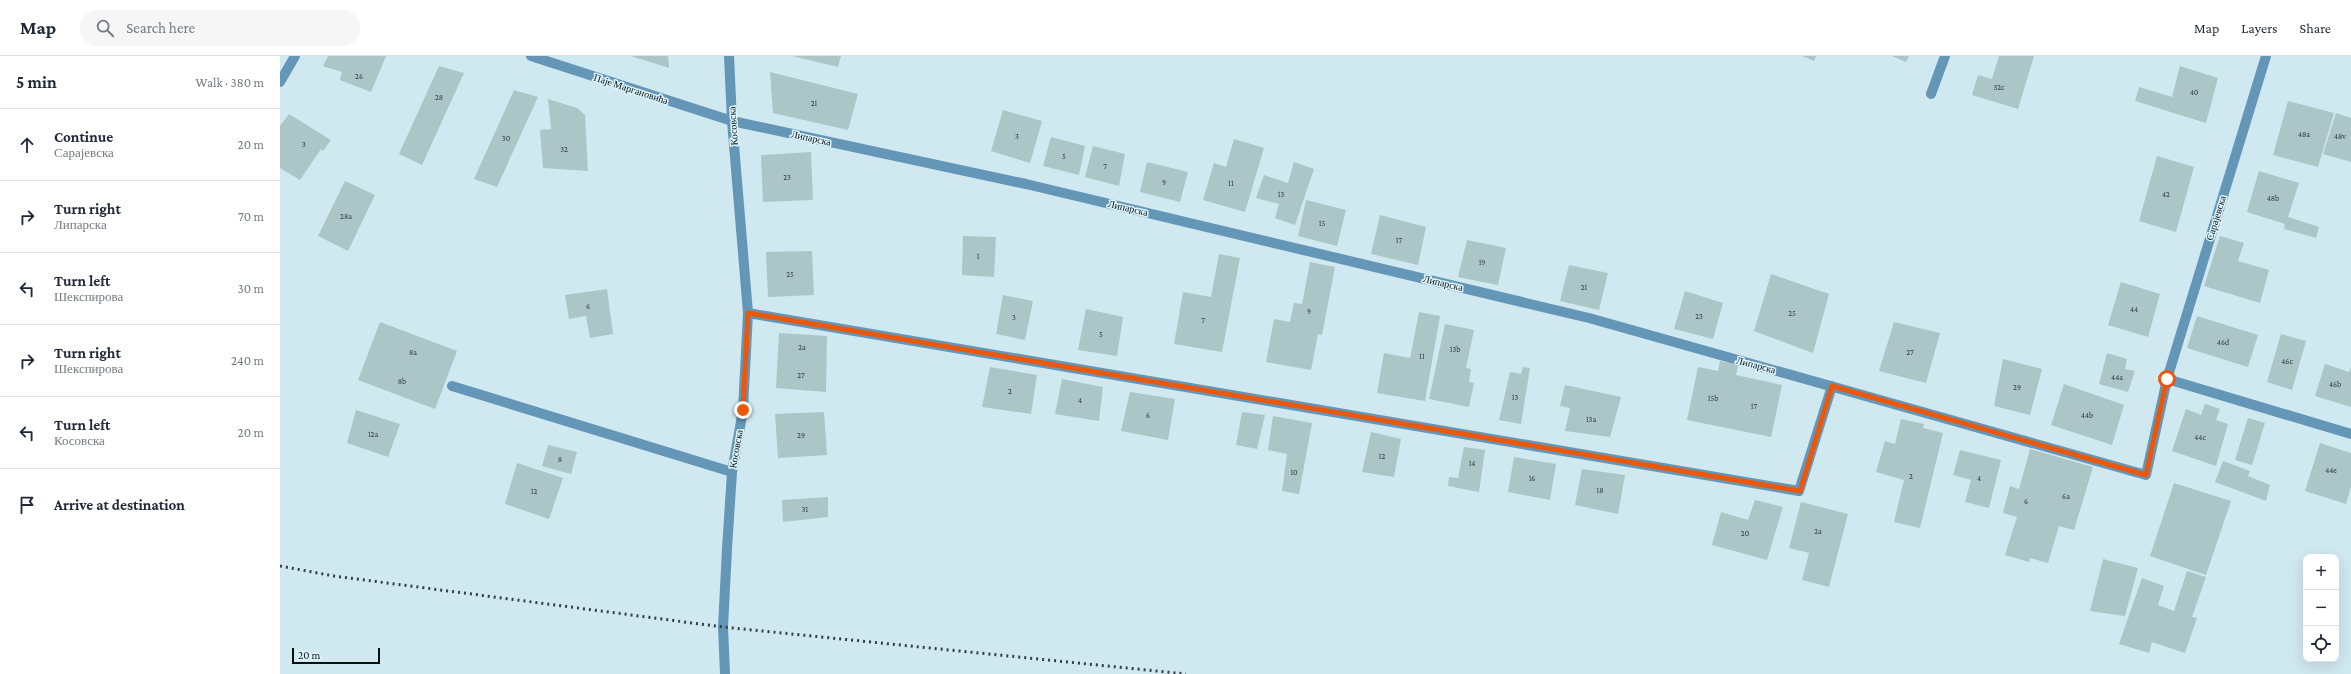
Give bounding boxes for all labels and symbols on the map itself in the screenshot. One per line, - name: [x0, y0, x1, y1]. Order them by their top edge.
- house number: 26: [355, 72, 363, 81]
- street label: Паје Маргановића: [592, 72, 670, 106]
- house number: 32c: [1994, 83, 2005, 92]
- house number: 40: [2190, 88, 2199, 97]
- house number: 28: [435, 93, 443, 102]
- house number: 21: [811, 99, 818, 108]
- street label: Косовска: [726, 106, 740, 146]
- street label: Липарска: [790, 128, 833, 148]
- house number: 48a: [2298, 130, 2310, 139]
- house number: 3: [1015, 132, 1019, 141]
- house number: 48v: [2334, 132, 2346, 141]
- house number: 30: [502, 134, 511, 143]
- house number: 3: [302, 140, 306, 149]
- house number: 32: [560, 145, 568, 154]
- house number: 5: [1062, 152, 1066, 161]
- house number: 7: [1103, 162, 1107, 171]
- house number: 23: [783, 173, 791, 182]
- house number: 9: [1162, 178, 1166, 187]
- house number: 11: [1228, 179, 1234, 188]
- house number: 13: [1278, 190, 1284, 199]
- house number: 42: [2162, 190, 2170, 199]
- street label: Сарајевска: [2204, 194, 2228, 242]
- house number: 48b: [2267, 194, 2279, 203]
- street label: Липарска: [1107, 198, 1150, 218]
- house number: 28a: [340, 212, 352, 221]
- house number: 15: [1319, 219, 1325, 228]
- house number: 17: [1396, 236, 1402, 245]
- house number: 1: [977, 252, 980, 261]
- house number: 19: [1479, 258, 1485, 267]
- house number: 25: [786, 270, 794, 279]
- street label: Липарска: [1422, 273, 1465, 293]
- house number: 21: [1581, 283, 1588, 292]
- house number: 6: [586, 302, 590, 311]
- house number: 44: [2130, 305, 2138, 314]
- house number: 9: [1307, 307, 1311, 316]
- house number: 25: [1788, 309, 1796, 318]
- house number: 23: [1695, 312, 1703, 321]
- house number: 3: [1012, 313, 1016, 322]
- house number: 7: [1201, 316, 1205, 325]
- house number: 5: [1099, 330, 1103, 339]
- house number: 46d: [2217, 338, 2230, 347]
- house number: 2a: [798, 343, 806, 352]
- house number: 13b: [1450, 345, 1460, 354]
- house number: 8a: [409, 348, 417, 357]
- house number: 27: [1906, 348, 1914, 357]
- house number: 11: [1419, 352, 1425, 361]
- street label: Липарска: [1735, 354, 1778, 376]
- house number: 46c: [2281, 357, 2293, 366]
- route start: [2158, 370, 2176, 388]
- house number: 27: [797, 371, 805, 380]
- house number: 44a: [2111, 373, 2123, 382]
- house number: 8b: [398, 377, 406, 386]
- house number: 46b: [2329, 380, 2341, 389]
- house number: 29: [2013, 383, 2021, 392]
- house number: 2: [1008, 387, 1012, 396]
- house number: 13: [1512, 393, 1518, 402]
- house number: 15b: [1708, 394, 1718, 403]
- house number: 4: [1078, 396, 1082, 405]
- route end: [734, 401, 752, 419]
- house number: 17: [1751, 402, 1757, 411]
- house number: 6: [1146, 411, 1150, 420]
- house number: 44b: [2081, 411, 2093, 420]
- house number: 13a: [1586, 415, 1596, 424]
- street label: Косовска: [727, 428, 745, 469]
- house number: 12a: [368, 430, 378, 439]
- house number: 29: [797, 431, 805, 440]
- house number: 44c: [2194, 433, 2206, 442]
- house number: 12: [1379, 452, 1385, 461]
- house number: 8: [558, 455, 562, 464]
- house number: 14: [1469, 459, 1475, 468]
- house number: 44e: [2325, 466, 2337, 475]
- house number: 10: [1290, 468, 1298, 477]
- house number: 2: [1909, 472, 1913, 481]
- house number: 16: [1529, 474, 1535, 483]
- house number: 4: [1977, 474, 1981, 483]
- house number: 18: [1597, 486, 1603, 495]
- house number: 12: [531, 487, 537, 496]
- house number: 6a: [2062, 492, 2070, 501]
- house number: 6: [2024, 497, 2028, 506]
- house number: 31: [802, 505, 809, 514]
- house number: 2a: [1814, 527, 1822, 536]
- house number: 20: [1741, 529, 1750, 538]
- scale bar: [292, 646, 380, 665]

